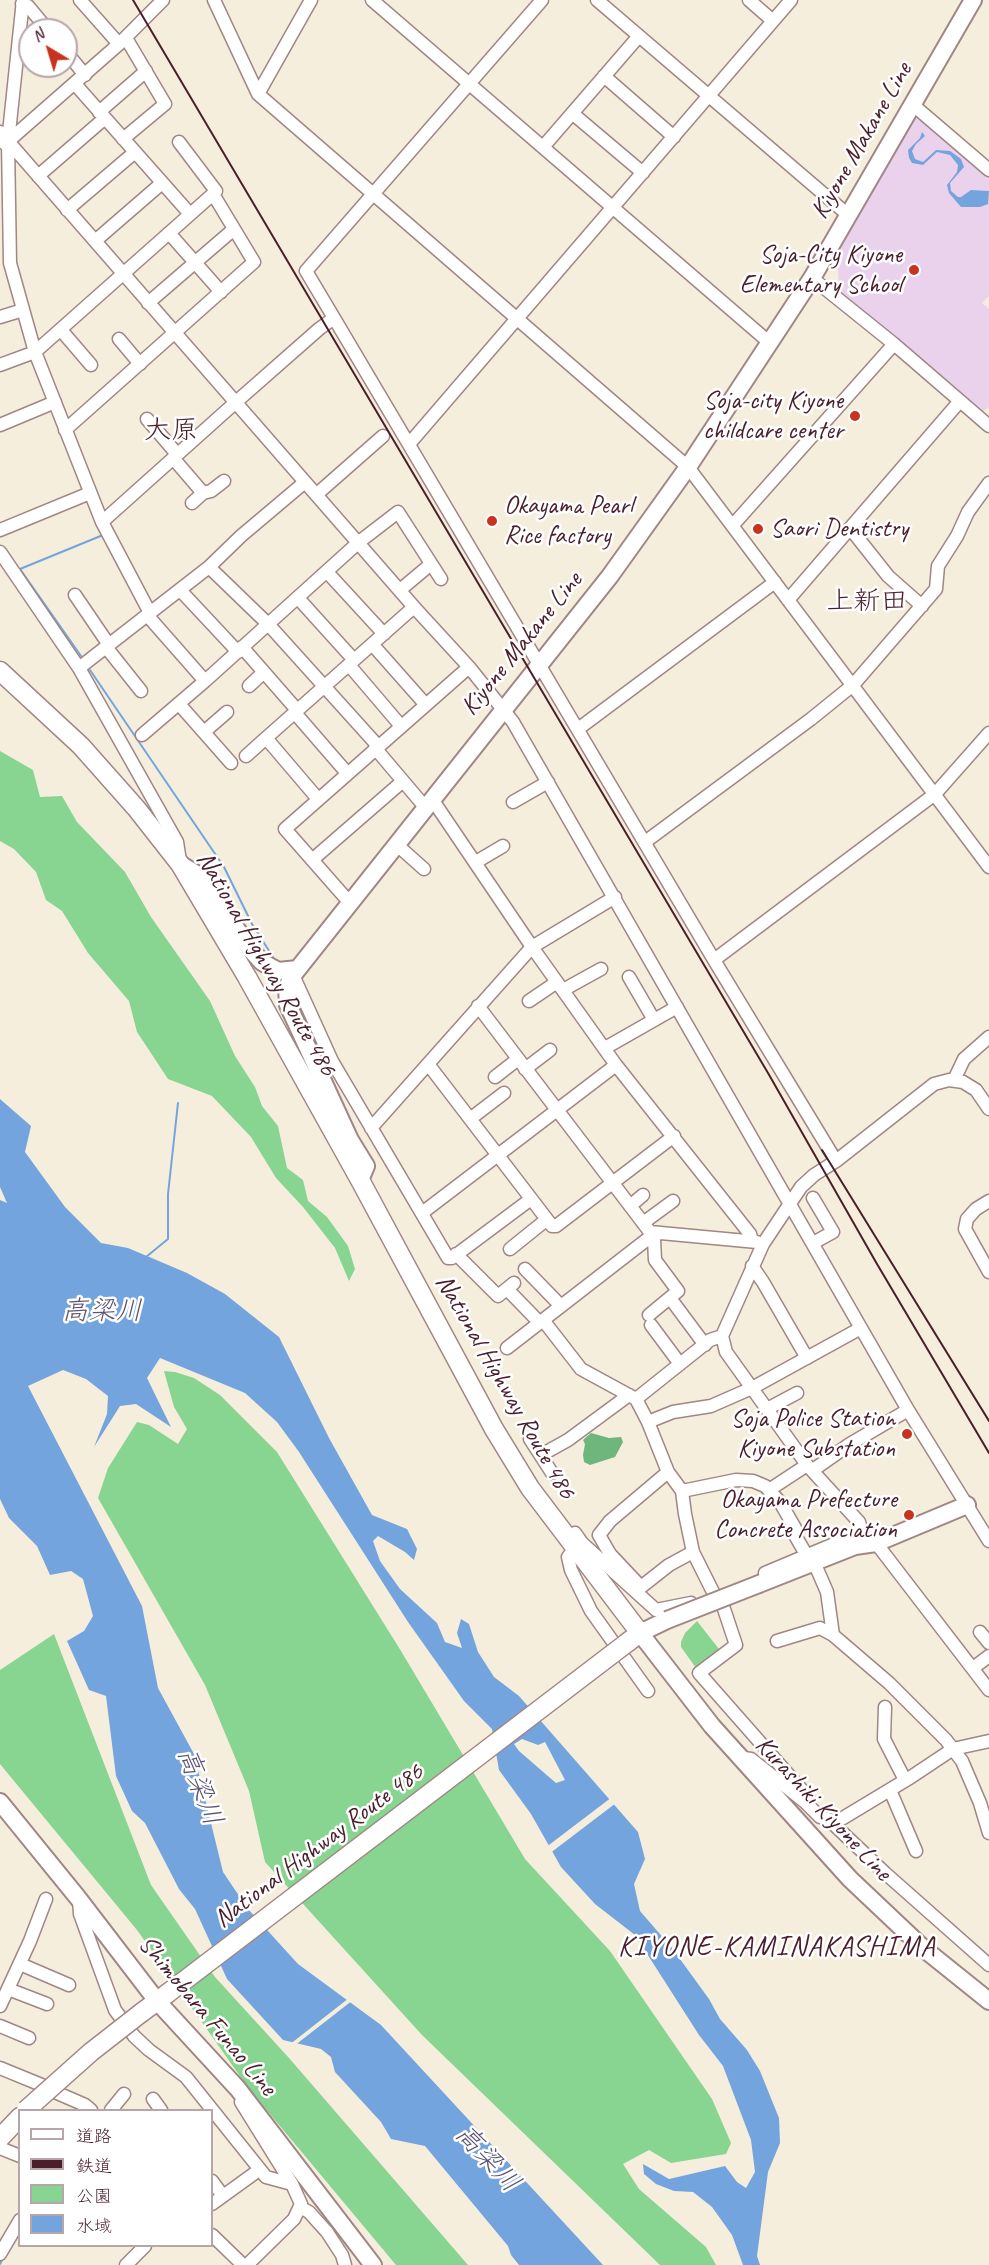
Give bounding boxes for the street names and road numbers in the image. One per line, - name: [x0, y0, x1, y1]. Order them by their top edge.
- street label: Kiyone Makane Line: [805, 57, 919, 225]
- street label: Kiyone Makane Line: [455, 566, 589, 722]
- street label: National Highway Route 486: [189, 846, 343, 1082]
- street label: National Highway Route 486: [428, 1269, 582, 1505]
- street label: Kurashiki Kiyone Line: [748, 1730, 898, 1888]
- street label: National Highway Route 486: [208, 1757, 430, 1935]
- street label: Shimobara Funao Line: [131, 1930, 283, 2102]

